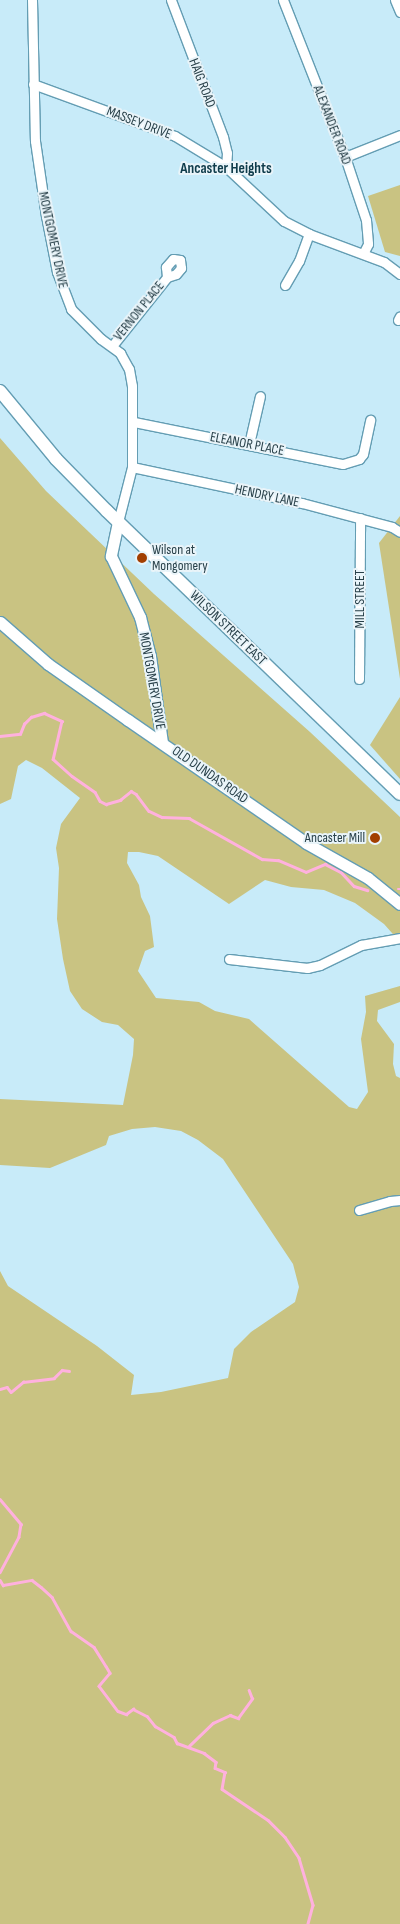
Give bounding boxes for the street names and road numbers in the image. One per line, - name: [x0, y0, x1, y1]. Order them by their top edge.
- street label: HAIG ROAD: [185, 56, 219, 110]
- street label: ALEXANDER ROAD: [309, 83, 355, 167]
- street label: MASSEY DRIVE: [104, 103, 174, 143]
- street label: MONTGOMERY DRIVE: [35, 190, 71, 290]
- street label: VERNON PLACE: [110, 278, 168, 344]
- street label: ELEANOR PLACE: [209, 429, 285, 459]
- street label: HENDRY LANE: [233, 481, 301, 511]
- street label: MILL STREET: [352, 570, 368, 628]
- street label: WILSON STREET EAST: [186, 587, 270, 669]
- street label: MONTGOMERY DRIVE: [135, 631, 169, 731]
- street label: OLD DUNDAS ROAD: [169, 743, 251, 807]

